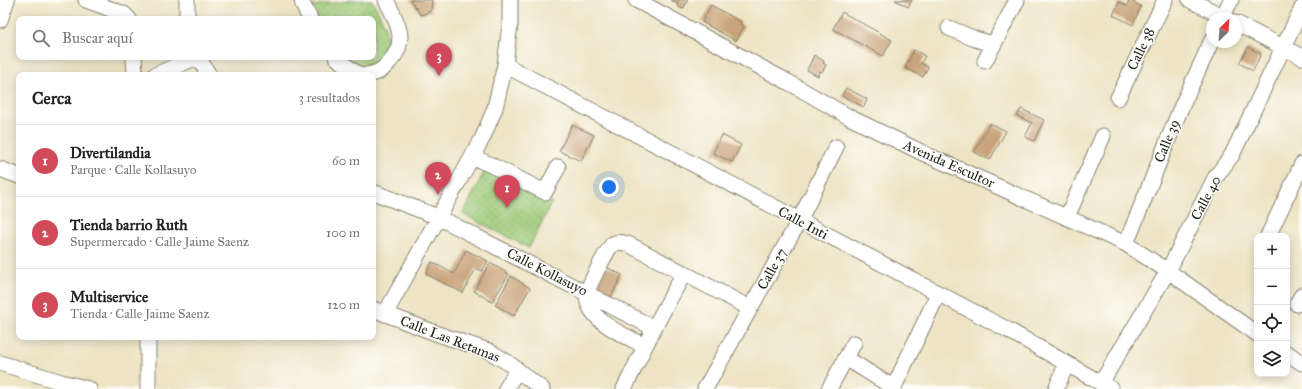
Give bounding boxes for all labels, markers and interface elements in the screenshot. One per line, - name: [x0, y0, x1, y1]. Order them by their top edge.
- north arrow: [1206, 12, 1242, 48]
- search box: [16, 16, 376, 60]
- street label: Calle 38: [1124, 25, 1158, 73]
- icon: search: [30, 27, 52, 49]
- text: Buscar aquí: [62, 29, 133, 47]
- pin: 3: [426, 43, 452, 76]
- text: Cerca: [32, 88, 71, 109]
- text: 3 resultados: [299, 90, 360, 106]
- street label: Calle 39: [1151, 117, 1183, 165]
- street label: Avenida Escultor: [900, 136, 998, 192]
- text: Divertilandia: [70, 144, 151, 162]
- text: 1: [42, 153, 48, 169]
- text: 60 m: [332, 153, 360, 169]
- text: Parque · Calle Kollasuyo: [70, 162, 196, 178]
- pin: 2: [425, 162, 451, 195]
- street label: Calle 40: [1187, 173, 1225, 223]
- pin: 1: [494, 175, 520, 208]
- your location: [599, 177, 619, 197]
- street label: Calle Inti: [775, 203, 831, 243]
- text: Tienda barrio Ruth: [70, 216, 188, 234]
- text: 2: [42, 225, 48, 241]
- text: 100 m: [326, 225, 360, 241]
- map controls: [1254, 233, 1290, 377]
- button: +: [1254, 233, 1290, 269]
- text: Supermercado · Calle Jaime Saenz: [70, 234, 249, 250]
- street label: Calle Kollasuyo: [504, 244, 590, 300]
- street label: Calle 37: [754, 245, 790, 293]
- button: −: [1254, 269, 1290, 305]
- text: Multiservice: [70, 288, 148, 306]
- text: 3: [42, 297, 48, 313]
- text: 120 m: [327, 297, 360, 313]
- button: locate: [1254, 305, 1290, 341]
- text: Tienda · Calle Jaime Saenz: [70, 306, 209, 322]
- street label: Calle Las Retamas: [398, 312, 502, 366]
- button: layers: [1254, 341, 1290, 377]

